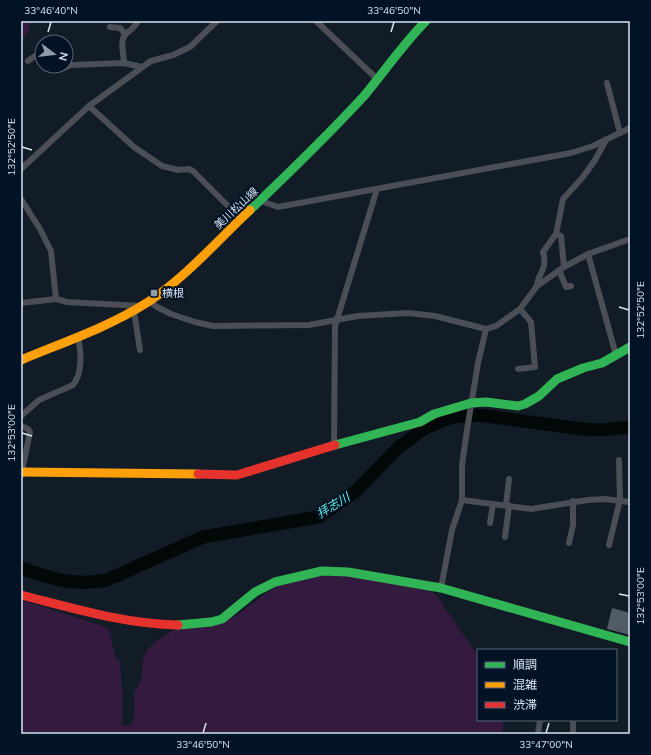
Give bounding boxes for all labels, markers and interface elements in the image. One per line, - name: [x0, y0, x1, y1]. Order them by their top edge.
- text: 33°46'40"N: [24, 4, 78, 17]
- text: 33°46'50"N: [367, 4, 421, 17]
- north arrow: [34, 34, 74, 74]
- text: N: [56, 51, 71, 62]
- text: 132°52'50"E: [5, 118, 18, 176]
- street label: 美川松山線: [211, 184, 261, 232]
- text: 132°52'50"E: [634, 281, 647, 339]
- place label: 横根: [162, 286, 184, 300]
- marker: 横根: [149, 288, 159, 298]
- text: 132°53'00"E: [5, 404, 18, 462]
- water label: 拝志川: [314, 488, 354, 521]
- text: 132°53'00"E: [634, 567, 647, 625]
- legend: [477, 649, 617, 721]
- text: 順調: [513, 657, 537, 672]
- text: 混雑: [513, 677, 537, 692]
- text: 渋滞: [513, 697, 537, 712]
- text: 33°46'50"N: [176, 738, 230, 751]
- text: 33°47'00"N: [519, 738, 573, 751]

